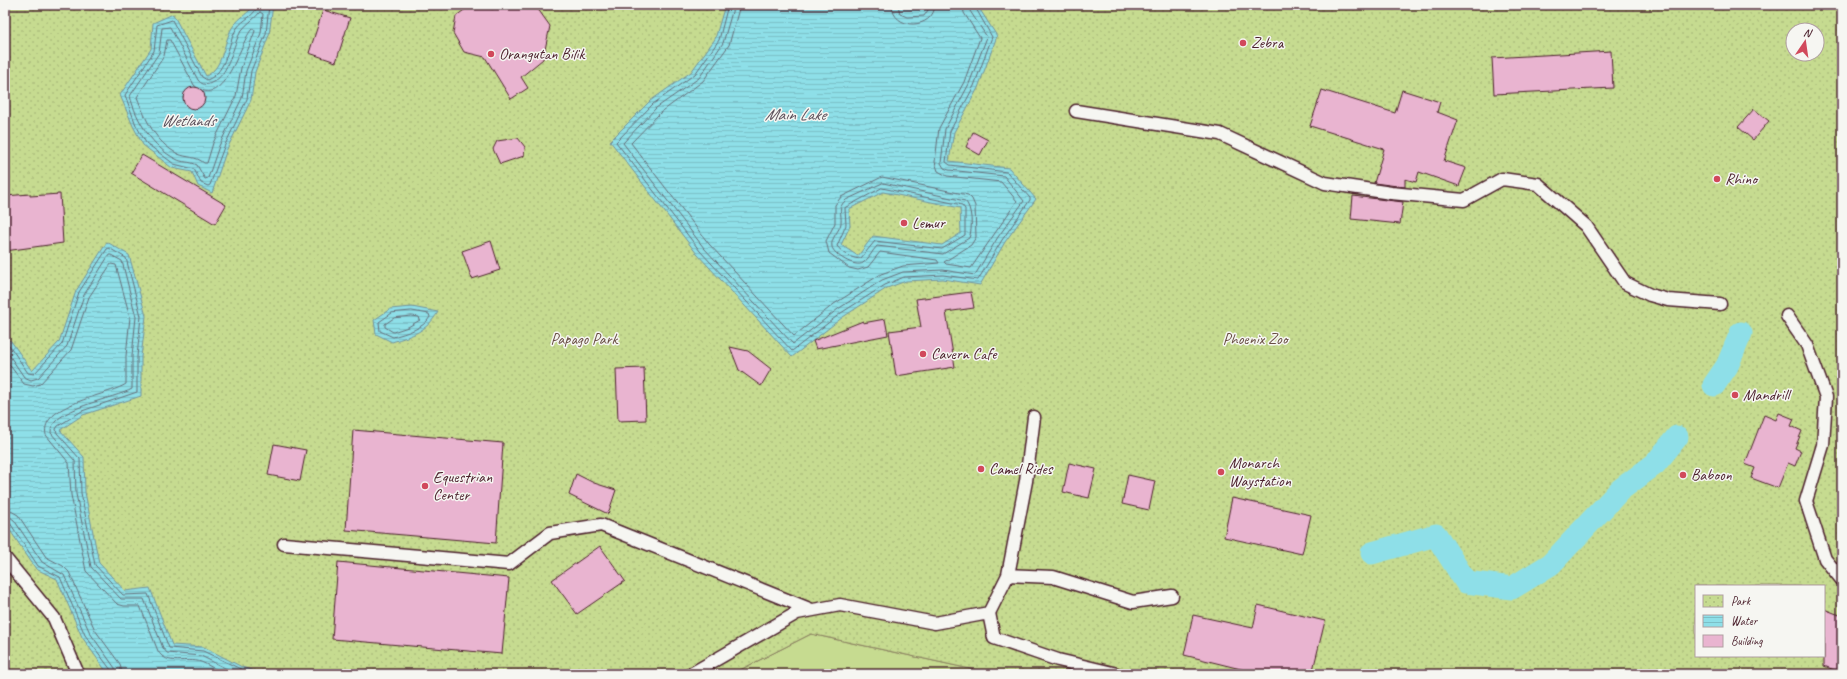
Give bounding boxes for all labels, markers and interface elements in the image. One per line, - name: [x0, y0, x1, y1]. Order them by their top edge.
- north arrow: [1785, 22, 1825, 62]
- text: N: [1802, 25, 1814, 40]
- place label: Zebra: [1251, 33, 1285, 53]
- marker: Zebra: [1238, 38, 1248, 48]
- place label: Orangutan Bilik: [499, 44, 586, 64]
- marker: Orangutan Bilik: [486, 49, 496, 59]
- water label: Main Lake: [765, 104, 828, 125]
- water label: Wetlands: [161, 110, 218, 131]
- place label: Rhino: [1725, 169, 1759, 189]
- marker: Rhino: [1712, 174, 1722, 184]
- place label: Lemur: [912, 213, 946, 233]
- marker: Lemur: [899, 218, 909, 228]
- park label: Papago Park: [551, 329, 619, 349]
- park label: Phoenix Zoo: [1223, 329, 1290, 349]
- place label: Cavern Cafe: [931, 344, 998, 364]
- marker: Cavern Cafe: [918, 349, 928, 359]
- place label: Mandrill: [1743, 385, 1792, 405]
- marker: Mandrill: [1730, 390, 1740, 400]
- place label: Monarch Waystation: [1229, 453, 1292, 491]
- place label: Camel Rides: [989, 459, 1054, 479]
- marker: Camel Rides: [976, 464, 986, 474]
- place label: Baboon: [1691, 465, 1733, 485]
- place label: Equestrian Center: [433, 467, 493, 505]
- marker: Monarch Waystation: [1216, 467, 1226, 477]
- marker: Baboon: [1678, 470, 1688, 480]
- marker: Equestrian Center: [420, 481, 430, 491]
- legend: [1695, 585, 1825, 657]
- text: Park: [1731, 593, 1752, 609]
- text: Water: [1731, 613, 1759, 629]
- text: Building: [1731, 633, 1763, 649]

